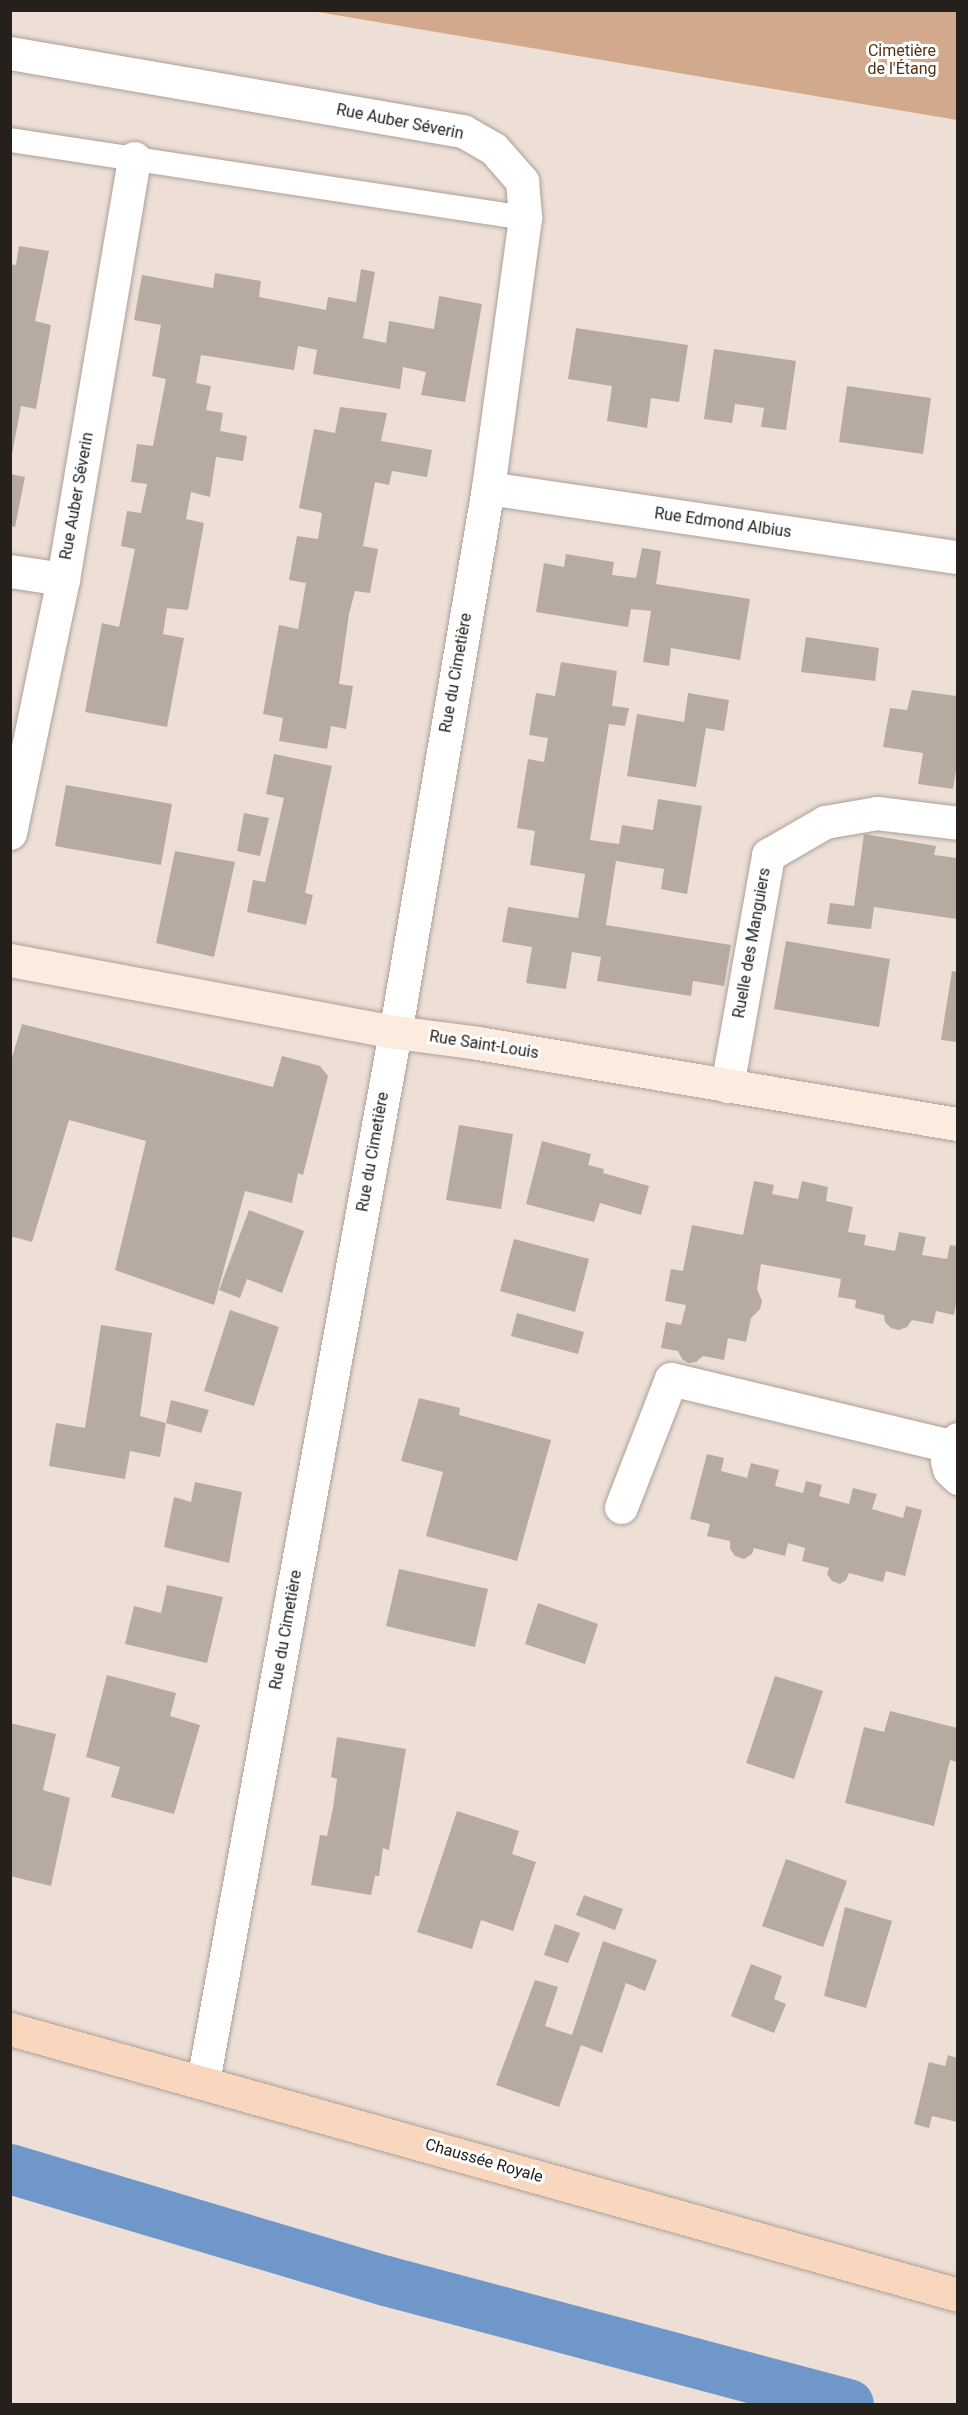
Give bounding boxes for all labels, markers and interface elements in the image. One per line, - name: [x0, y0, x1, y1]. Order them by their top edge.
- park label: Cimetière de l'Étang: [867, 41, 937, 79]
- street label: Rue Auber Séverin: [335, 100, 465, 144]
- street label: Rue Auber Séverin: [56, 431, 98, 561]
- street label: Rue Edmond Albius: [653, 504, 793, 542]
- street label: Rue du Cimetière: [436, 612, 476, 734]
- street label: Ruelle des Manguiers: [729, 866, 775, 1020]
- street label: Rue Saint-Louis: [428, 1027, 540, 1063]
- street label: Rue du Cimetière: [353, 1091, 393, 1213]
- street label: Rue du Cimetière: [266, 1569, 306, 1691]
- street label: Chaussée Royale: [423, 2135, 545, 2187]

